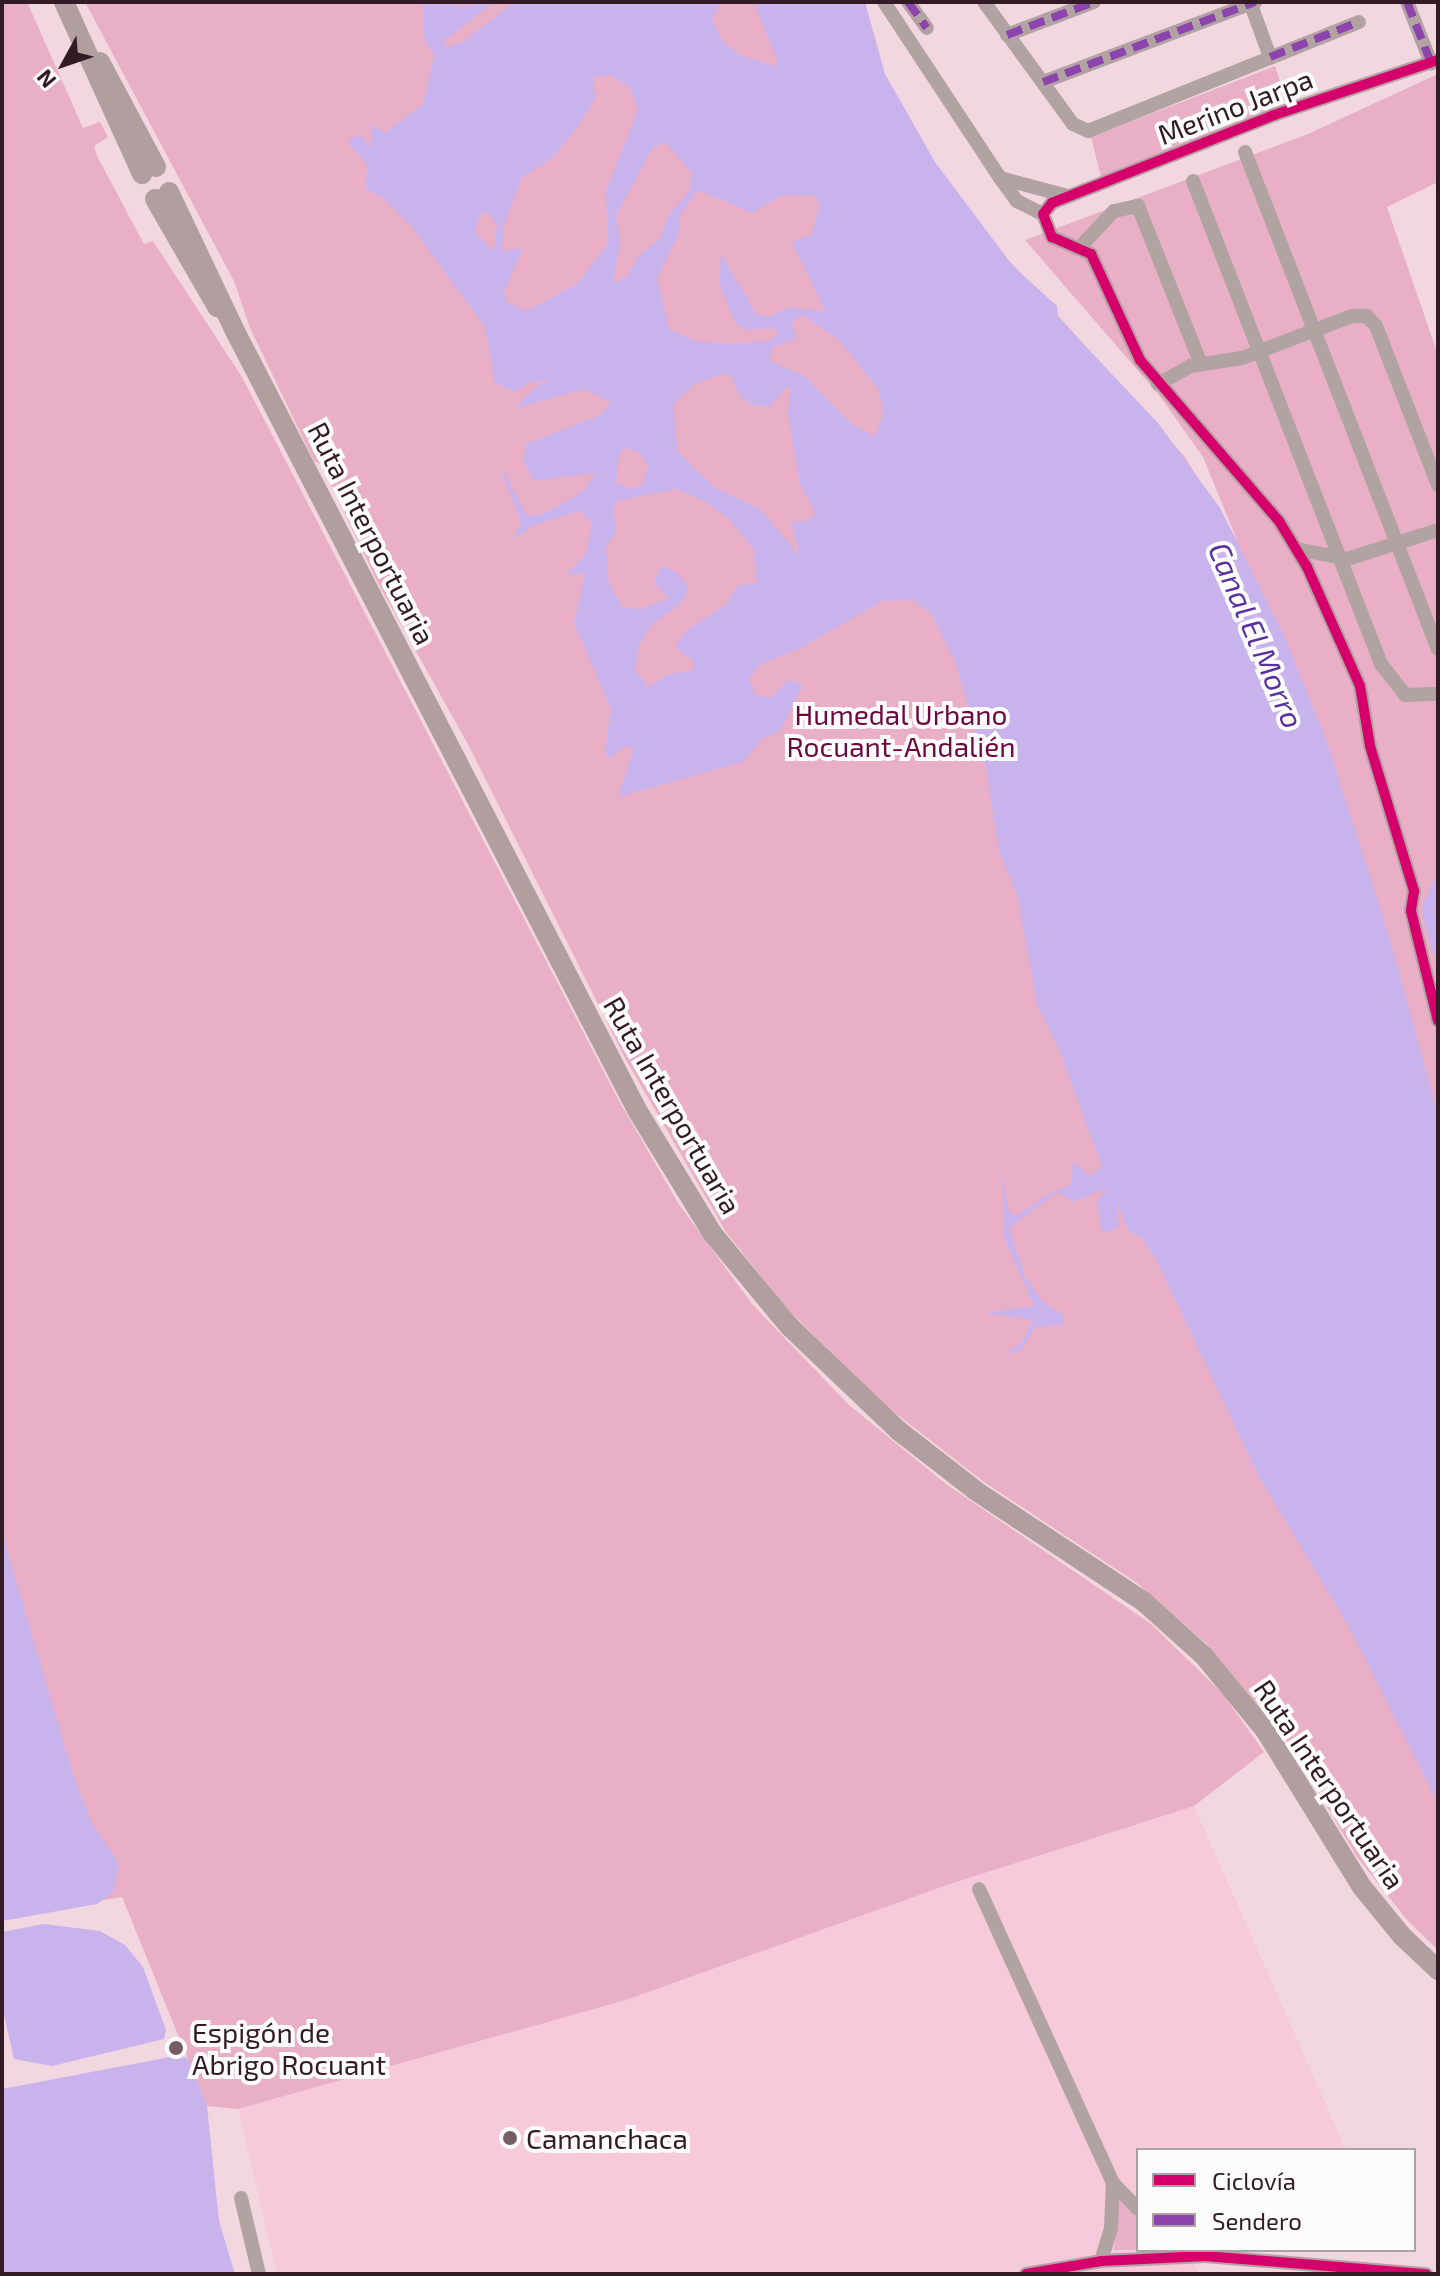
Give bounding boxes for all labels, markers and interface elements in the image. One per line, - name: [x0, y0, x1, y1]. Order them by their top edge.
- north arrow: [24, 24, 104, 104]
- street label: Merino Jarpa: [1152, 61, 1318, 151]
- text: N: [31, 65, 61, 94]
- street label: Ruta Interportuaria: [301, 416, 443, 650]
- water label: Canal El Morro: [1201, 536, 1313, 734]
- park label: Humedal Urbano Rocuant-Andalién: [786, 697, 1016, 763]
- street label: Ruta Interportuaria: [597, 991, 749, 1219]
- street label: Ruta Interportuaria: [1248, 1673, 1412, 1895]
- place label: Espigón de Abrigo Rocuant: [192, 2015, 386, 2081]
- marker: Espigón de Abrigo Rocuant: [167, 2039, 185, 2057]
- place label: Camanchaca: [526, 2121, 688, 2155]
- marker: Camanchaca: [501, 2129, 519, 2147]
- legend: [1136, 2148, 1416, 2252]
- text: Ciclovía: [1212, 2166, 1296, 2195]
- text: Sendero: [1212, 2206, 1302, 2235]

